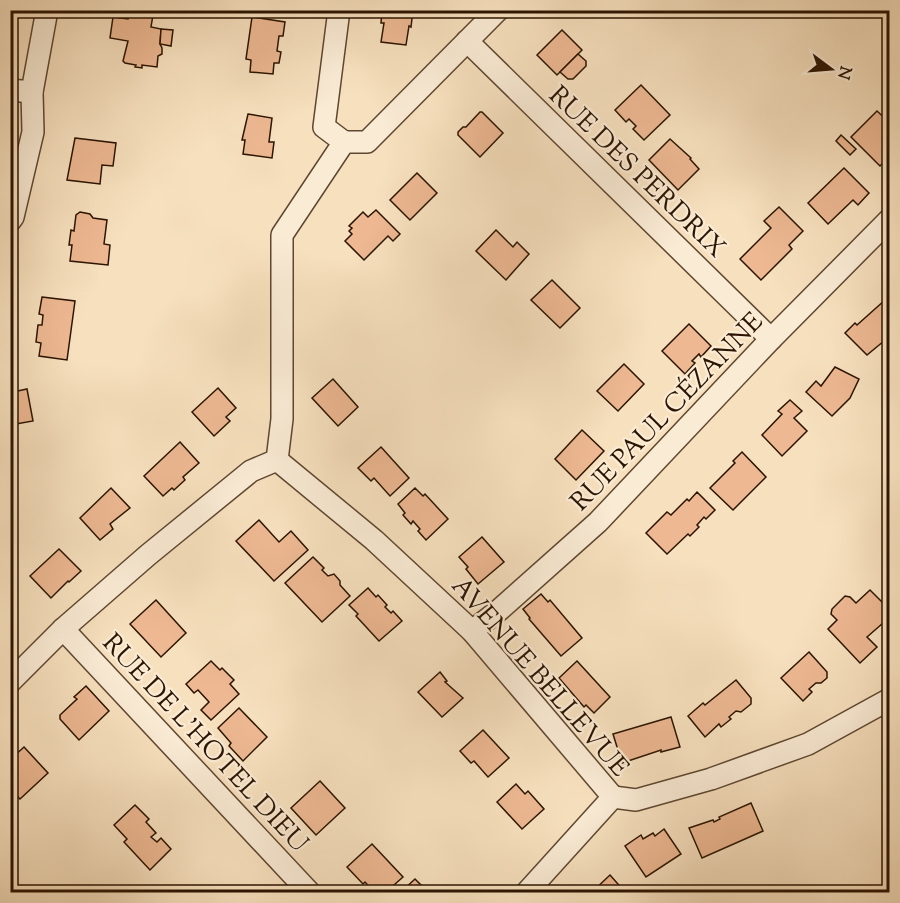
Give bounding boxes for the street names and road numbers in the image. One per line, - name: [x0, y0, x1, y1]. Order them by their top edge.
- street label: RUE DES PERDRIX: [540, 78, 733, 267]
- street label: RUE PAUL CÉZANNE: [563, 305, 773, 520]
- street label: AVENUE BELLEVUE: [442, 570, 637, 786]
- street label: RUE DE L'HOTEL DIEU: [93, 626, 316, 861]

